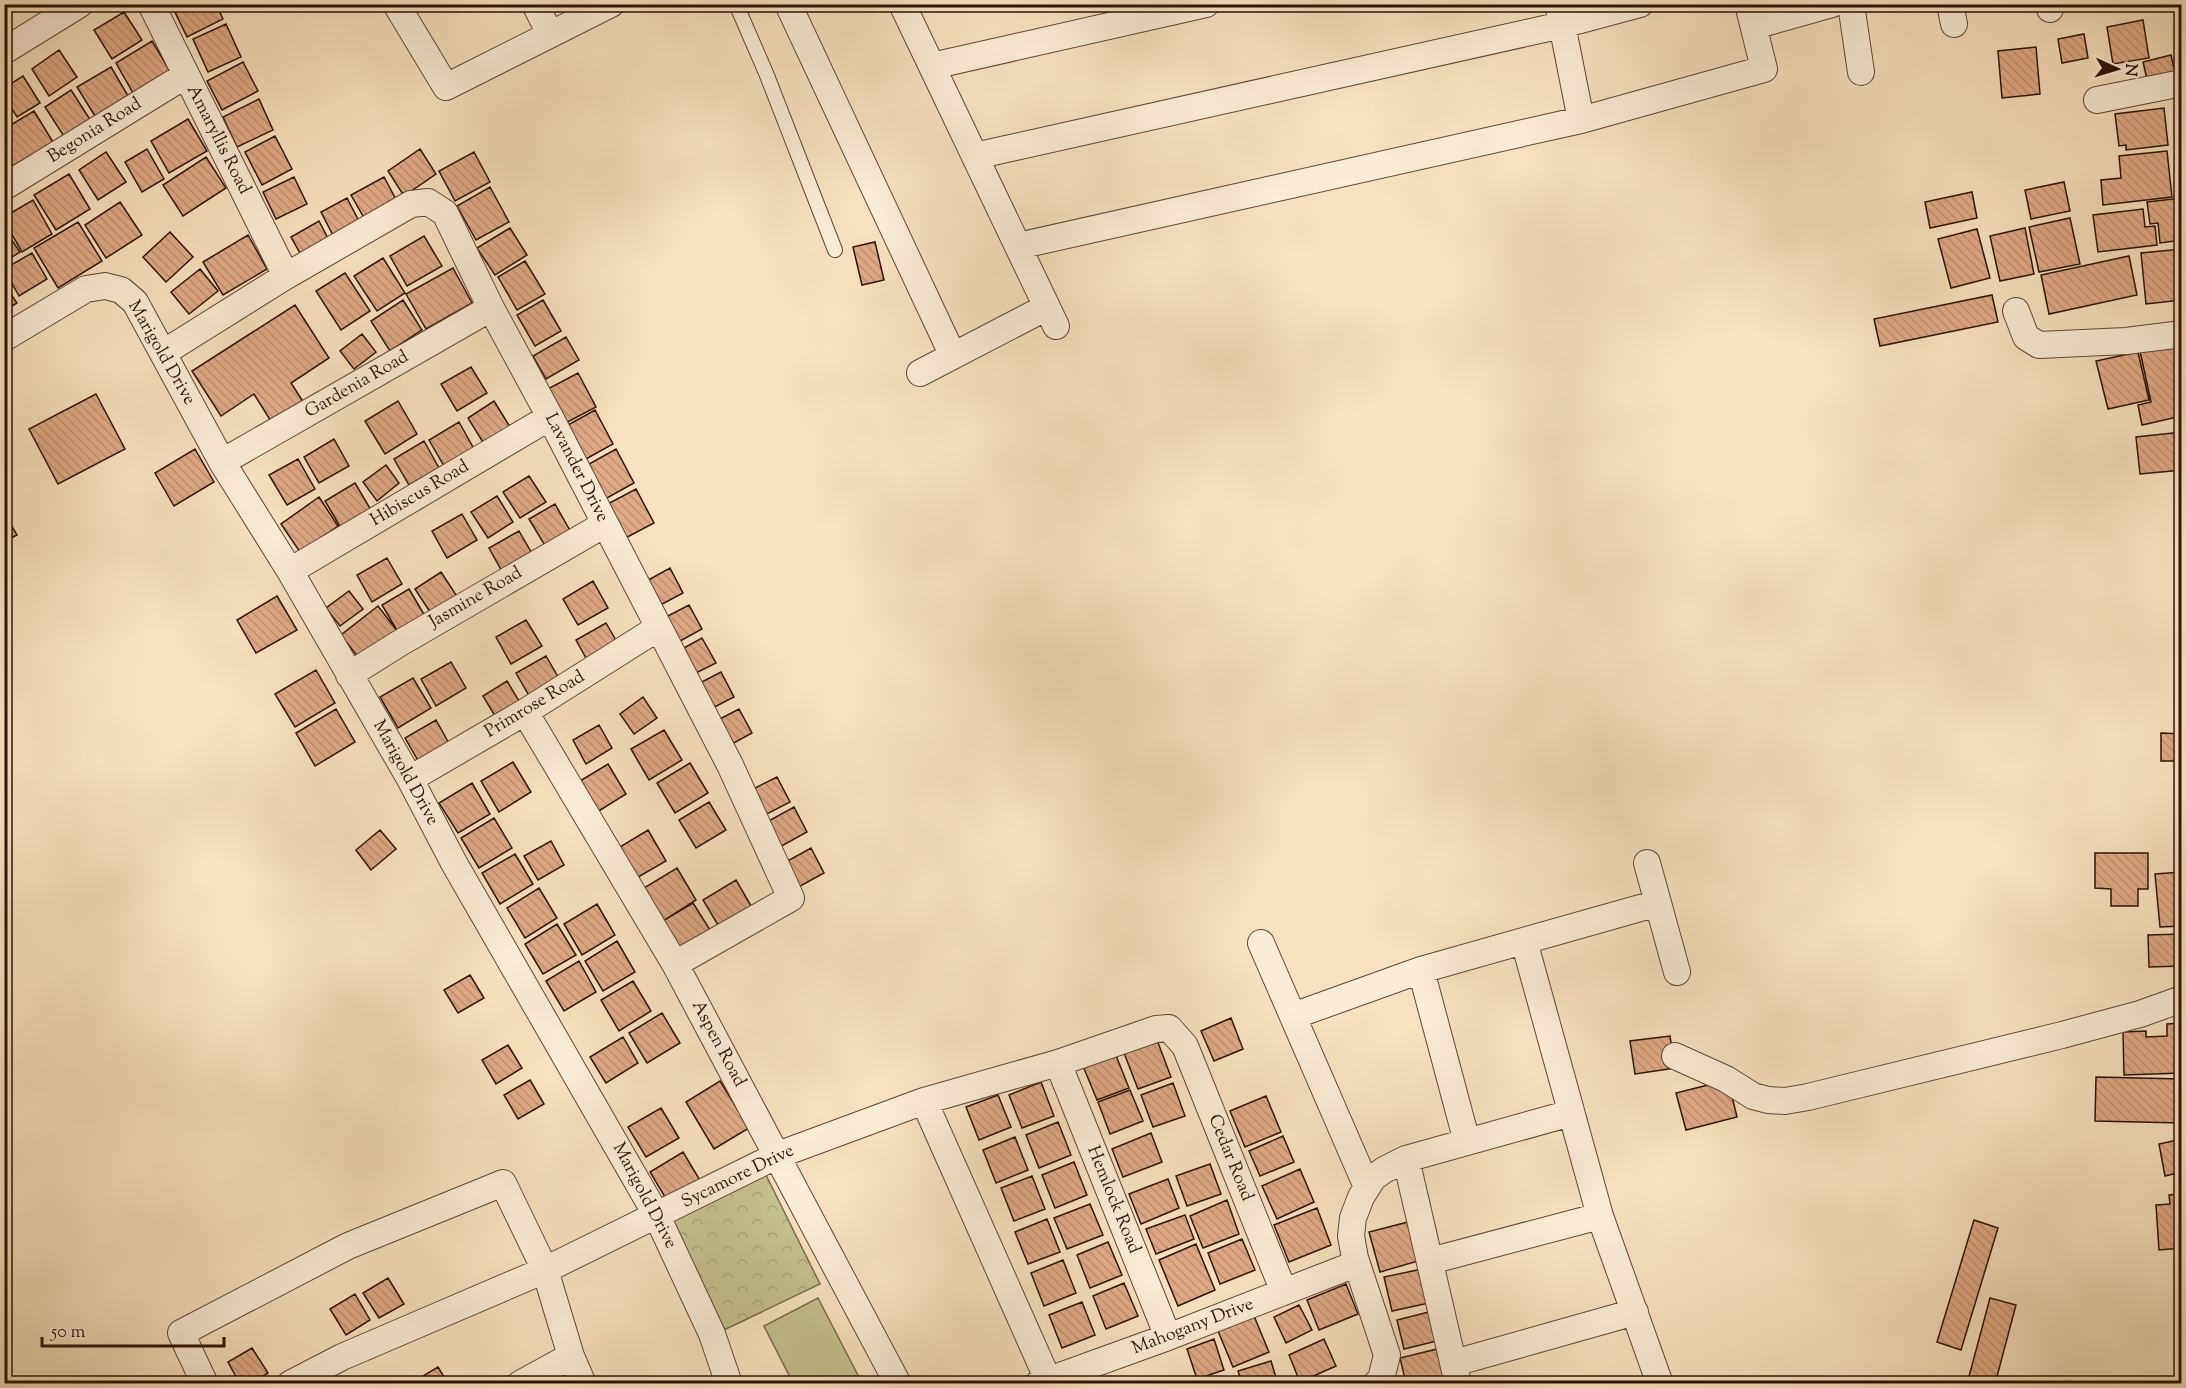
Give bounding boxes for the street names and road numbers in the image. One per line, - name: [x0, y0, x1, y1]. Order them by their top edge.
- street label: Amaryllis Road: [179, 81, 257, 199]
- street label: Begonia Road: [43, 92, 147, 170]
- street label: Marigold Drive: [120, 296, 202, 410]
- street label: Gardenia Road: [300, 345, 414, 425]
- street label: Lavander Drive: [537, 409, 615, 527]
- street label: Hibiscus Road: [366, 454, 474, 534]
- street label: Jasmine Road: [424, 561, 527, 636]
- street label: Primrose Road: [480, 665, 590, 745]
- street label: Marigold Drive: [365, 716, 445, 830]
- street label: Aspen Road: [684, 996, 752, 1092]
- street label: Cedar Road: [1201, 1111, 1259, 1205]
- street label: Marigold Drive: [605, 1138, 683, 1254]
- street label: Sycamore Drive: [677, 1138, 799, 1216]
- street label: Hemlock Road: [1080, 1142, 1146, 1258]
- street label: Mahogany Drive: [1128, 1292, 1258, 1362]

